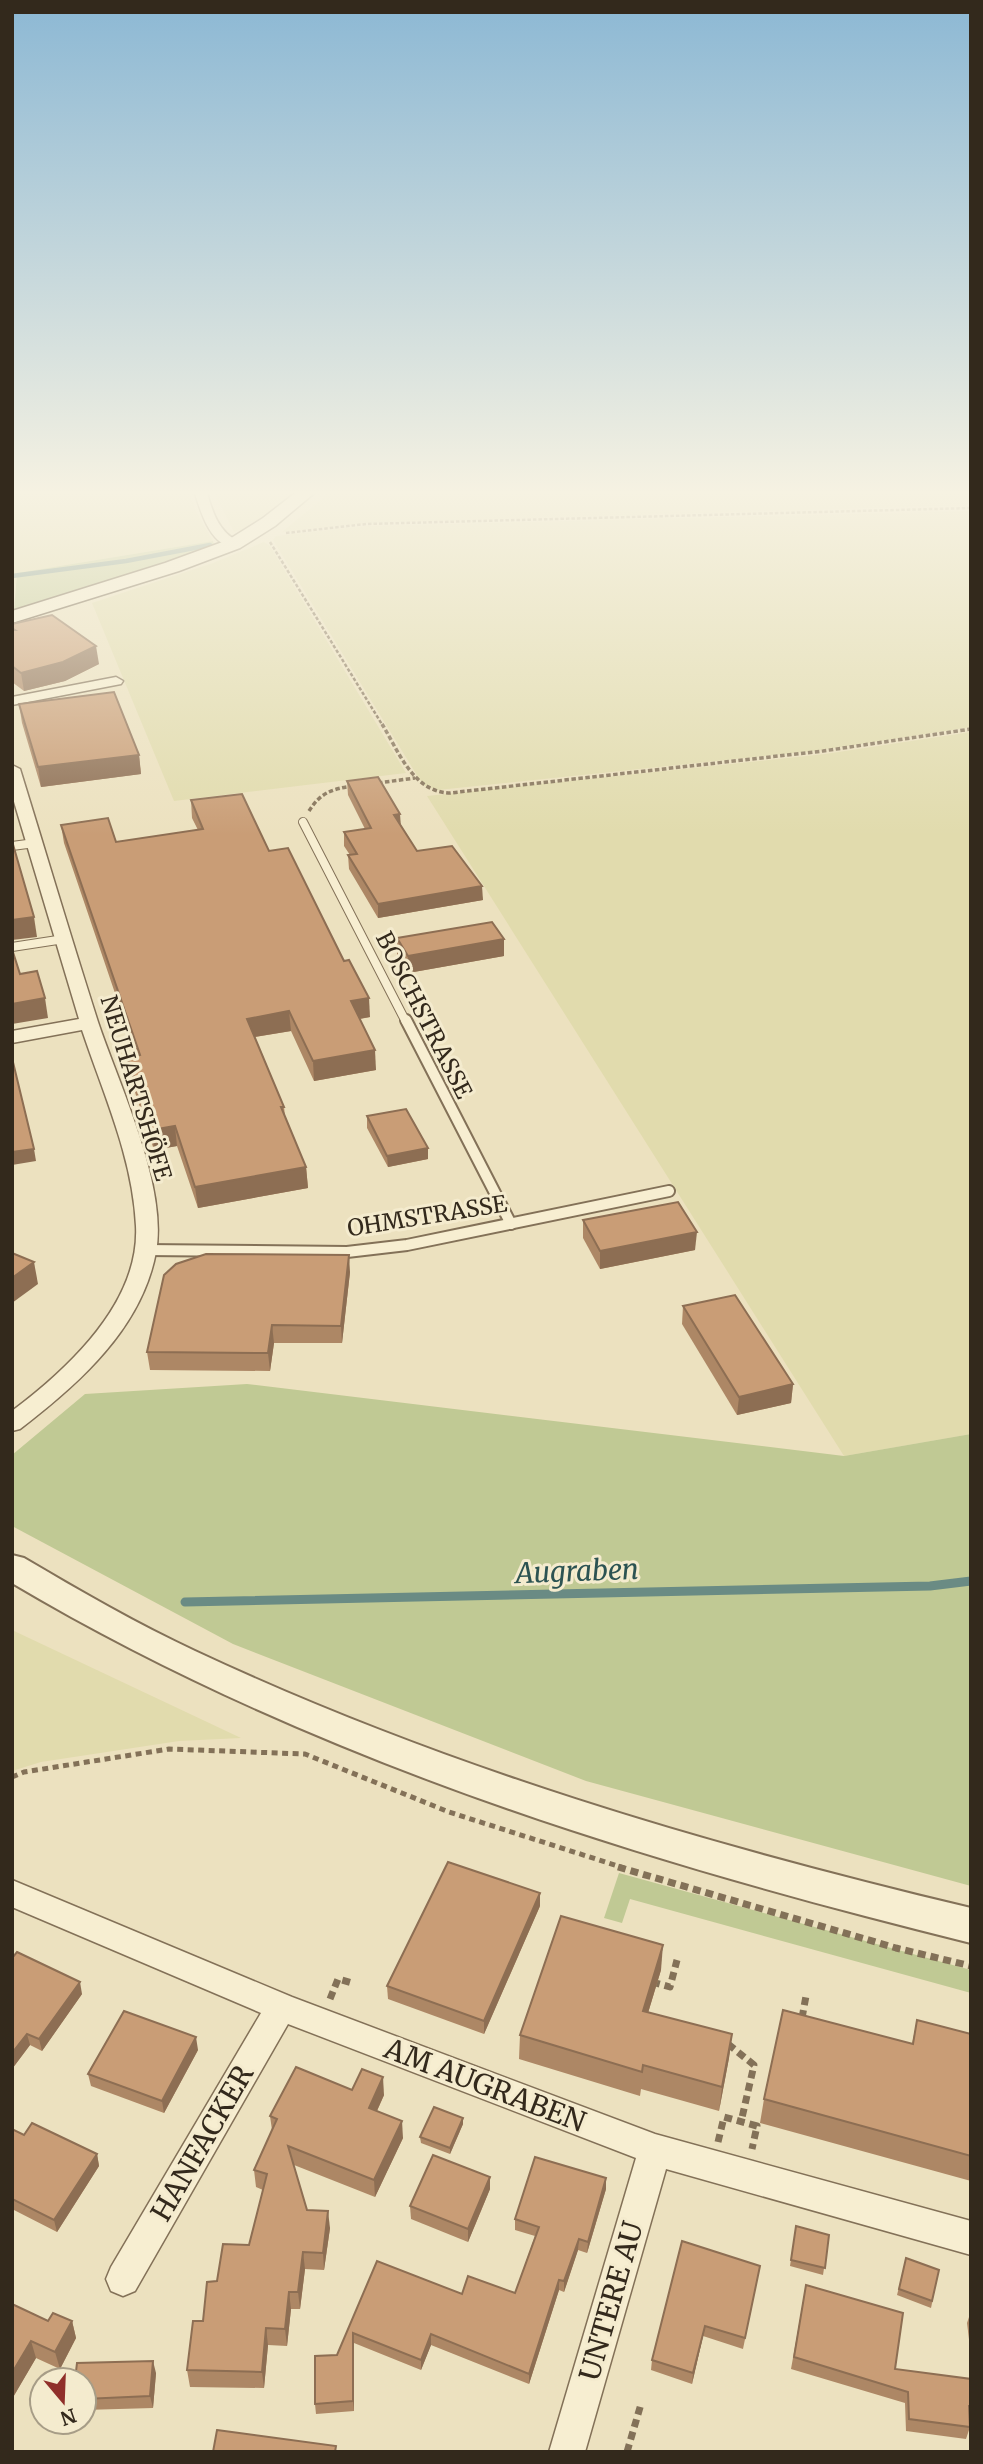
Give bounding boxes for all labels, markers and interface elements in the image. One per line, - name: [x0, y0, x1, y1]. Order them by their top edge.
- street label: BOSCHSTRASSE: [370, 927, 479, 1103]
- street label: NEUHARTSHÖFE: [95, 992, 179, 1184]
- street label: OHMSTRASSE: [345, 1189, 509, 1242]
- water label: Augraben: [513, 1551, 639, 1591]
- street label: AM AUGRABEN: [378, 2030, 591, 2140]
- street label: HANFACKER: [143, 2058, 261, 2227]
- street label: UNTERE AU: [571, 2217, 651, 2385]
- north arrow: [28, 2366, 98, 2436]
- text: N: [58, 2403, 80, 2431]

